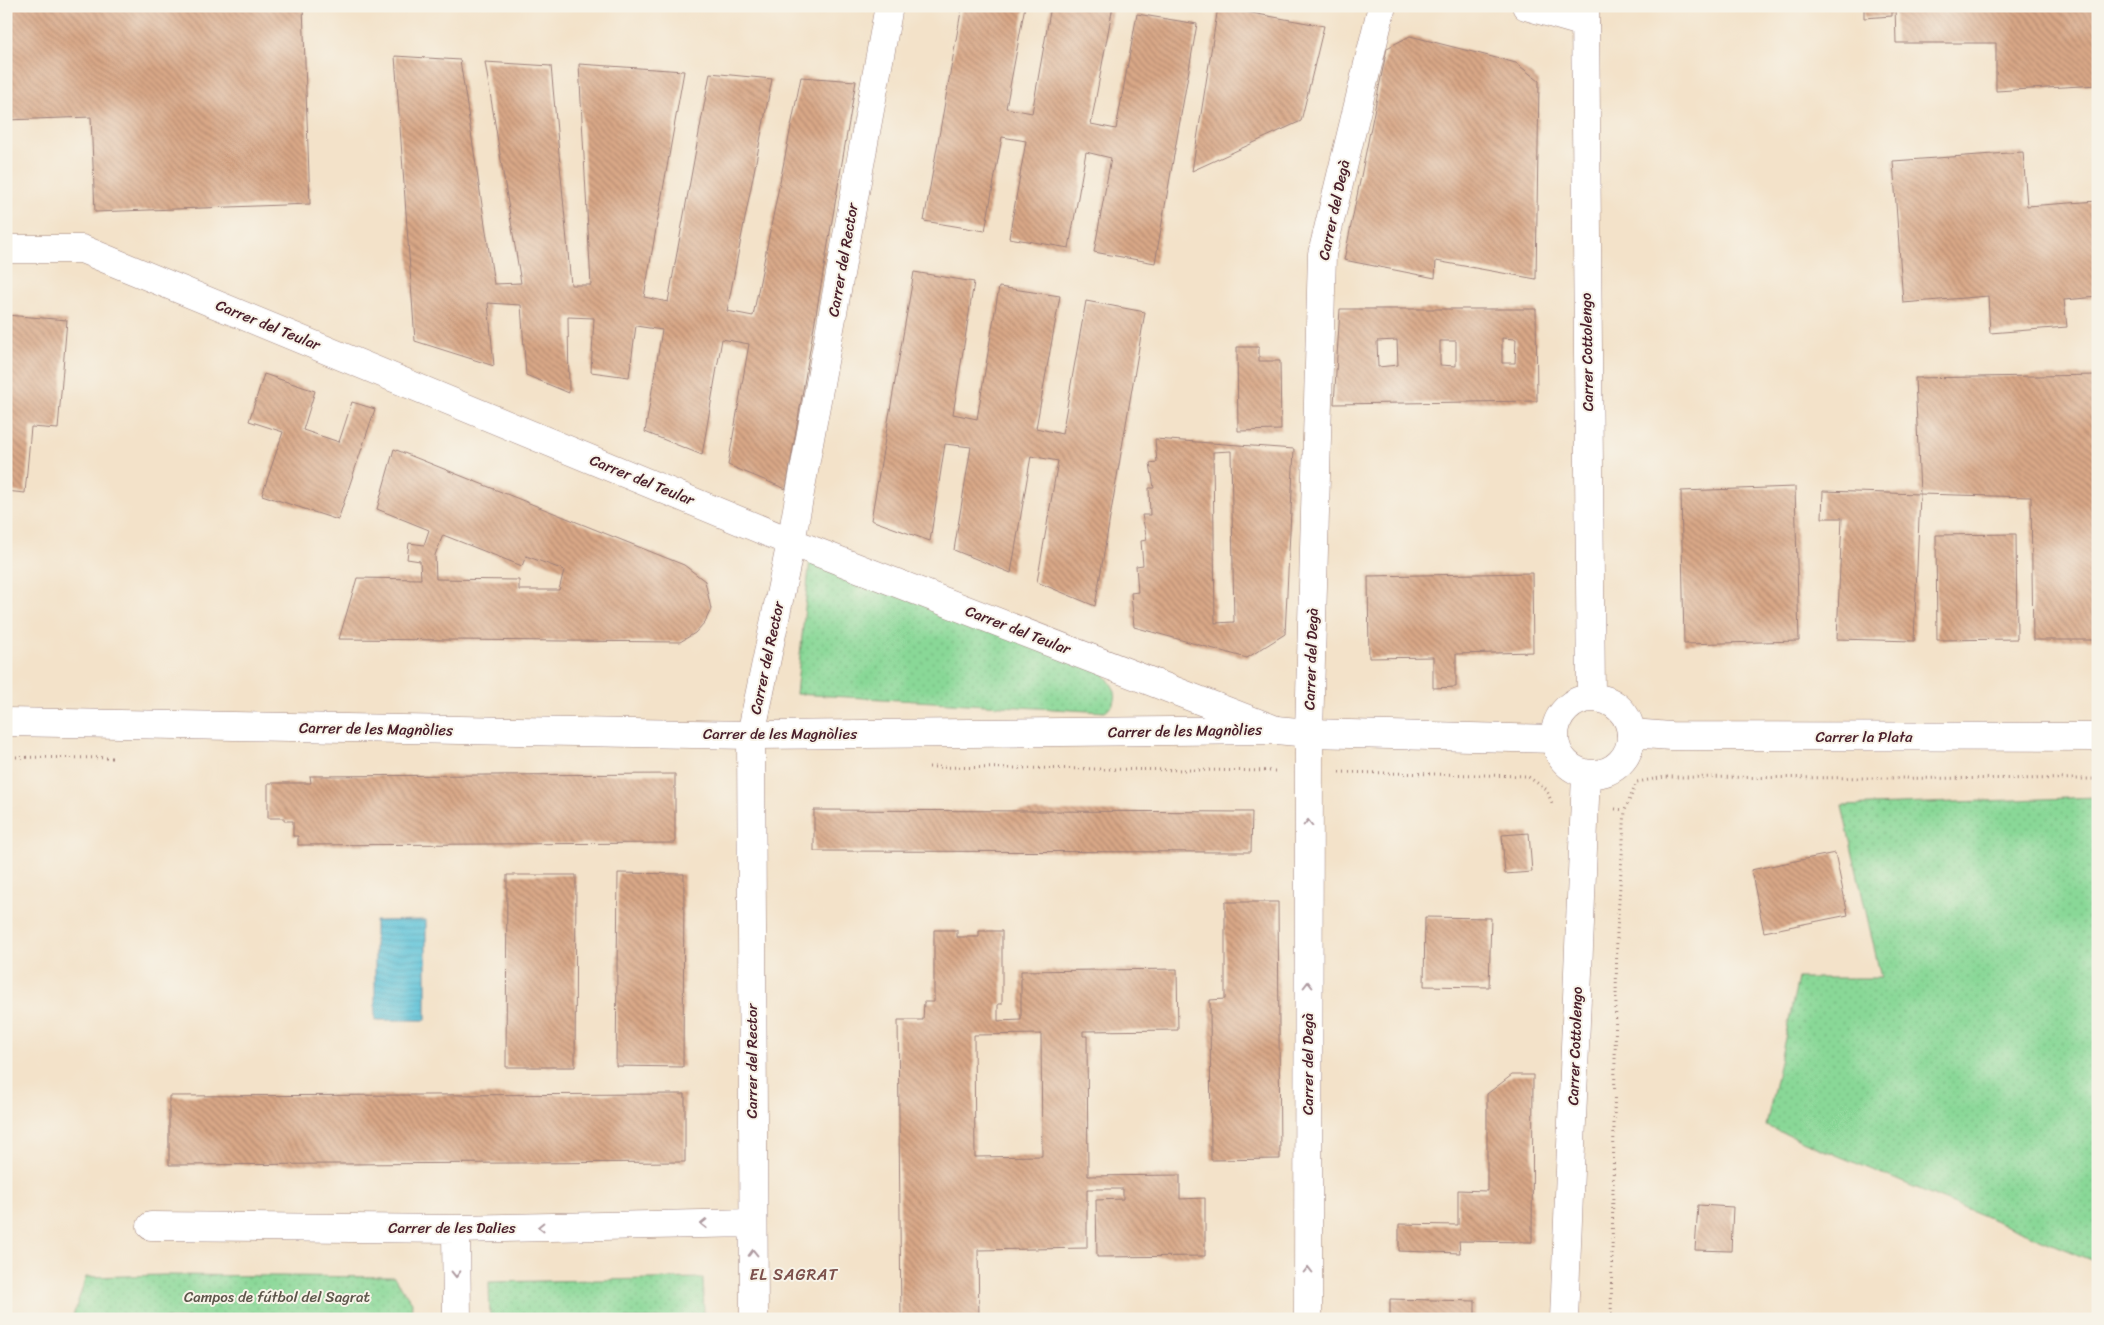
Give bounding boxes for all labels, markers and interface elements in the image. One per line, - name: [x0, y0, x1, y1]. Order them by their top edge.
- street label: Carrer del Degà: [1311, 157, 1357, 263]
- street label: Carrer del Rector: [820, 200, 866, 319]
- street label: Carrer del Teular: [212, 292, 325, 358]
- street label: Carrer Cottolengo: [1573, 292, 1601, 412]
- street label: Carrer del Teular: [586, 447, 699, 513]
- street label: Carrer del Rector: [742, 598, 792, 717]
- street label: Carrer del Teular: [962, 598, 1075, 662]
- street label: Carrer del Degà: [1296, 607, 1326, 710]
- street label: Carrer de les Magnòlies: [299, 715, 453, 743]
- street label: Carrer de les Magnòlies: [1108, 717, 1262, 745]
- street label: Carrer de les Magnòlies: [703, 721, 857, 747]
- street label: Carrer la Plata: [1815, 724, 1913, 750]
- one-way arrow: [1303, 818, 1313, 826]
- one-way arrow: [1303, 981, 1313, 988]
- street label: Carrer Cottolengo: [1560, 986, 1590, 1106]
- street label: Carrer del Rector: [739, 1003, 765, 1118]
- street label: Carrer del Degà: [1295, 1013, 1321, 1115]
- street label: Carrer de les Dalies: [388, 1215, 516, 1241]
- one-way arrow: [699, 1219, 707, 1229]
- one-way arrow: [537, 1222, 544, 1232]
- one-way arrow: [748, 1249, 758, 1257]
- district label: EL SAGRAT: [749, 1260, 839, 1289]
- one-way arrow: [1303, 1266, 1313, 1274]
- one-way arrow: [451, 1270, 462, 1278]
- park label: Campos de fútbol del Sagrat: [184, 1284, 371, 1310]

